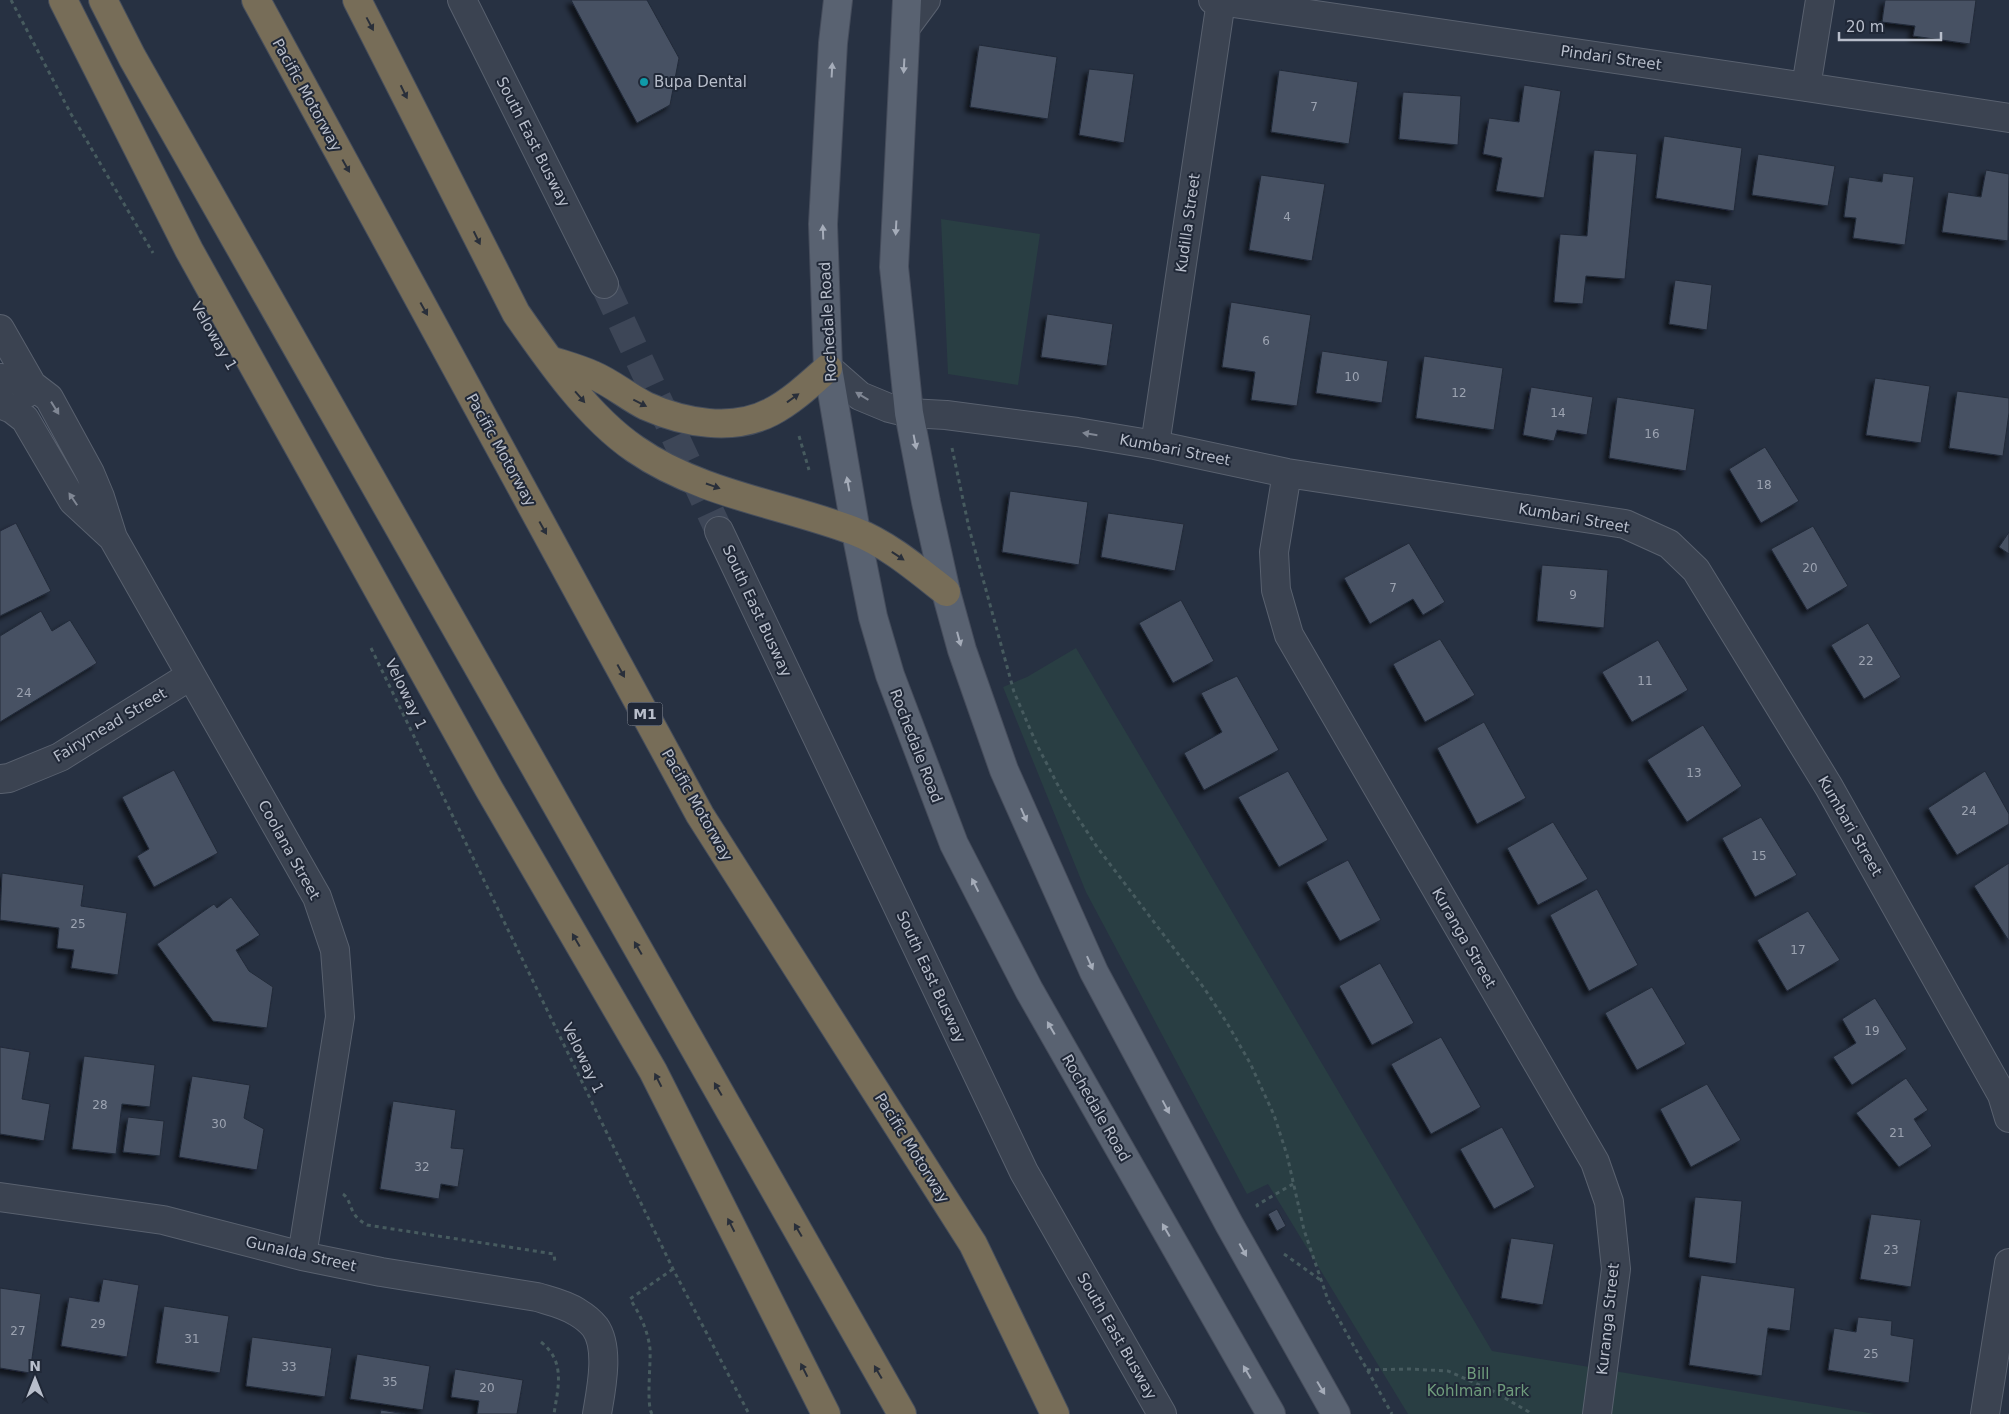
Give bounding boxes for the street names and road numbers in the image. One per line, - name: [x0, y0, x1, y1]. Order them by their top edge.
- street label: Pacific Motorway: [269, 35, 346, 155]
- street label: Pindari Street: [1559, 42, 1663, 74]
- street label: South East Busway: [492, 74, 574, 210]
- street label: Kudilla Street: [1172, 172, 1204, 274]
- street label: Rochedale Road: [816, 261, 840, 383]
- street label: Veloway 1: [187, 298, 241, 374]
- street label: Pacific Motorway: [463, 390, 540, 510]
- street label: Kumbari Street: [1118, 430, 1232, 470]
- street label: Kumbari Street: [1517, 499, 1631, 537]
- street label: South East Busway: [719, 542, 796, 680]
- street label: Veloway 1: [381, 656, 431, 732]
- street label: Fairymead Street: [50, 684, 170, 766]
- street label: Rochedale Road: [886, 687, 946, 805]
- road number: M1: [628, 702, 662, 726]
- street label: Pacific Motorway: [658, 746, 736, 864]
- street label: Kumbari Street: [1814, 773, 1886, 879]
- street label: Coolana Street: [254, 797, 324, 903]
- street label: Kuranga Street: [1428, 885, 1500, 991]
- street label: South East Busway: [893, 908, 970, 1046]
- street label: Veloway 1: [558, 1020, 608, 1096]
- street label: Rochedale Road: [1058, 1051, 1134, 1165]
- street label: Pacific Motorway: [871, 1090, 953, 1206]
- street label: Gunalda Street: [244, 1233, 358, 1276]
- street label: Kuranga Street: [1593, 1262, 1623, 1376]
- street label: South East Busway: [1073, 1269, 1161, 1403]

